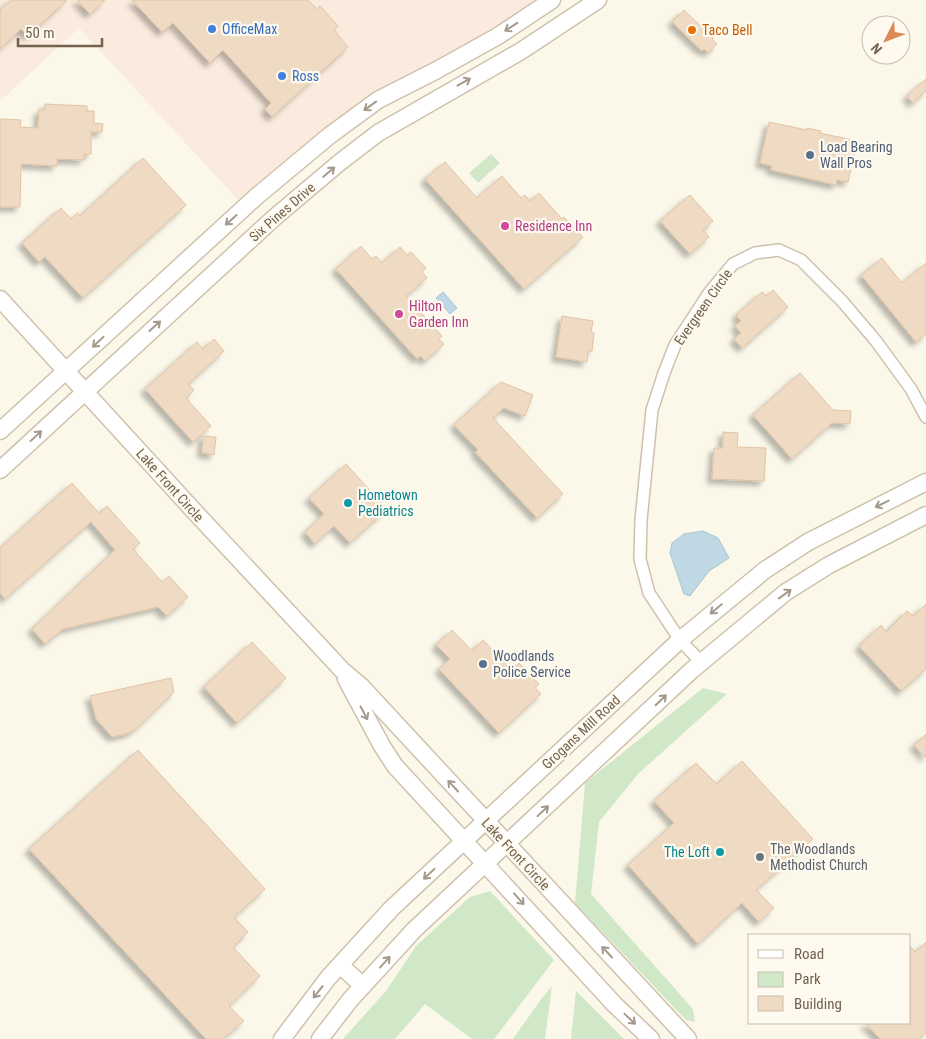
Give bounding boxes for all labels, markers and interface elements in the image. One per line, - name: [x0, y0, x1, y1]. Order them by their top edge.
- scale bar: [18, 15, 101, 47]
- north arrow: [861, 15, 911, 65]
- place label: OfficeMax: [222, 21, 277, 37]
- one-way arrow: [505, 22, 519, 32]
- place label: Taco Bell: [702, 22, 753, 38]
- marker: OfficeMax: [206, 23, 218, 35]
- text: 50 m: [25, 24, 55, 42]
- marker: Taco Bell: [686, 24, 698, 36]
- text: N: [868, 40, 885, 57]
- place label: Ross: [292, 68, 319, 84]
- marker: Ross: [276, 70, 288, 82]
- one-way arrow: [457, 77, 471, 87]
- one-way arrow: [363, 101, 377, 111]
- place label: Load Bearing Wall Pros: [820, 139, 893, 171]
- marker: Load Bearing Wall Pros: [804, 149, 816, 161]
- one-way arrow: [322, 166, 335, 177]
- street label: Six Pines Drive: [246, 179, 318, 245]
- one-way arrow: [224, 214, 237, 226]
- place label: Residence Inn: [515, 218, 592, 234]
- marker: Residence Inn: [499, 220, 511, 232]
- street label: Evergreen Circle: [671, 266, 735, 348]
- place label: Hilton Garden Inn: [409, 298, 469, 330]
- marker: Hilton Garden Inn: [393, 308, 405, 320]
- one-way arrow: [149, 320, 162, 332]
- one-way arrow: [92, 336, 105, 348]
- one-way arrow: [29, 430, 42, 442]
- street label: Lake Front Circle: [133, 445, 207, 525]
- place label: Hometown Pediatrics: [358, 487, 418, 519]
- marker: Hometown Pediatrics: [342, 497, 354, 509]
- one-way arrow: [875, 499, 890, 509]
- one-way arrow: [778, 589, 792, 599]
- one-way arrow: [710, 603, 723, 614]
- place label: Woodlands Police Service: [493, 648, 571, 680]
- marker: Woodlands Police Service: [477, 658, 489, 670]
- street label: Grogans Mill Road: [539, 692, 623, 772]
- one-way arrow: [655, 694, 668, 706]
- one-way arrow: [360, 705, 370, 720]
- one-way arrow: [447, 779, 458, 792]
- one-way arrow: [536, 805, 549, 817]
- street label: Lake Front Circle: [479, 815, 554, 894]
- place label: The Woodlands Methodist Church: [770, 841, 868, 873]
- place label: The Loft: [664, 844, 710, 860]
- marker: The Loft: [714, 846, 726, 858]
- marker: The Woodlands Methodist Church: [754, 851, 766, 863]
- one-way arrow: [422, 868, 435, 880]
- one-way arrow: [513, 893, 525, 906]
- legend: [748, 934, 911, 1024]
- text: Road: [794, 945, 824, 963]
- one-way arrow: [601, 946, 613, 958]
- one-way arrow: [379, 955, 391, 968]
- text: Park: [794, 970, 821, 988]
- one-way arrow: [312, 985, 323, 998]
- text: Building: [794, 995, 842, 1013]
- one-way arrow: [623, 1013, 636, 1025]

